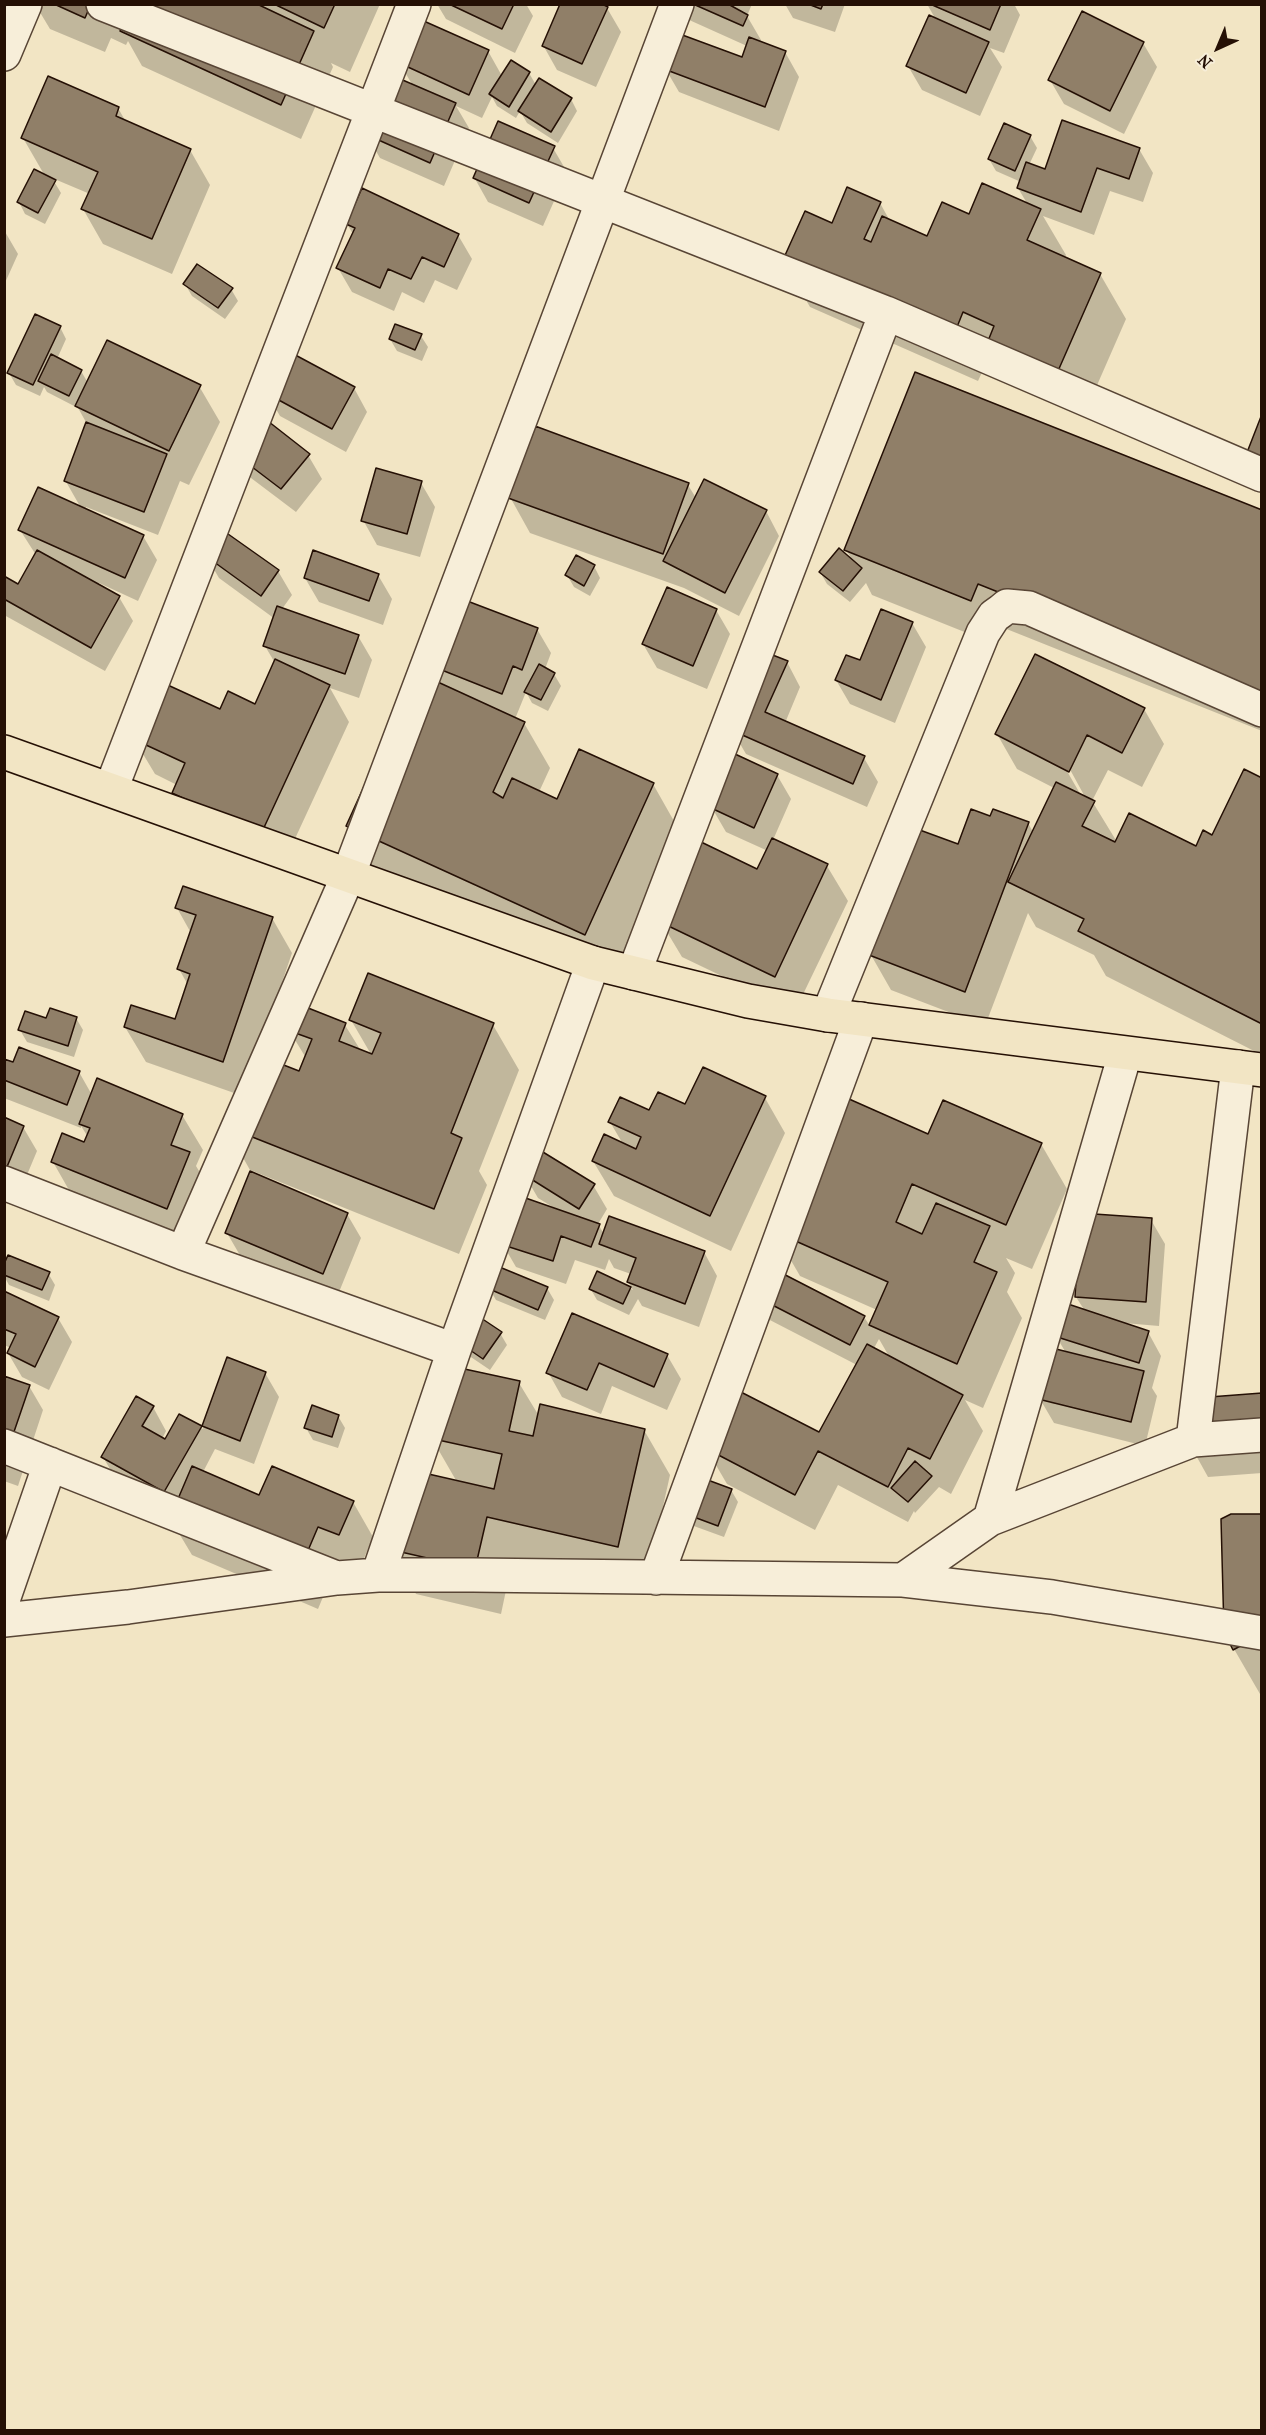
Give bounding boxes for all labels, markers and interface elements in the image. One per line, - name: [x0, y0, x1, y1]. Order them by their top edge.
- north arrow: [1188, 18, 1248, 78]
- text: N: [1194, 50, 1216, 72]

